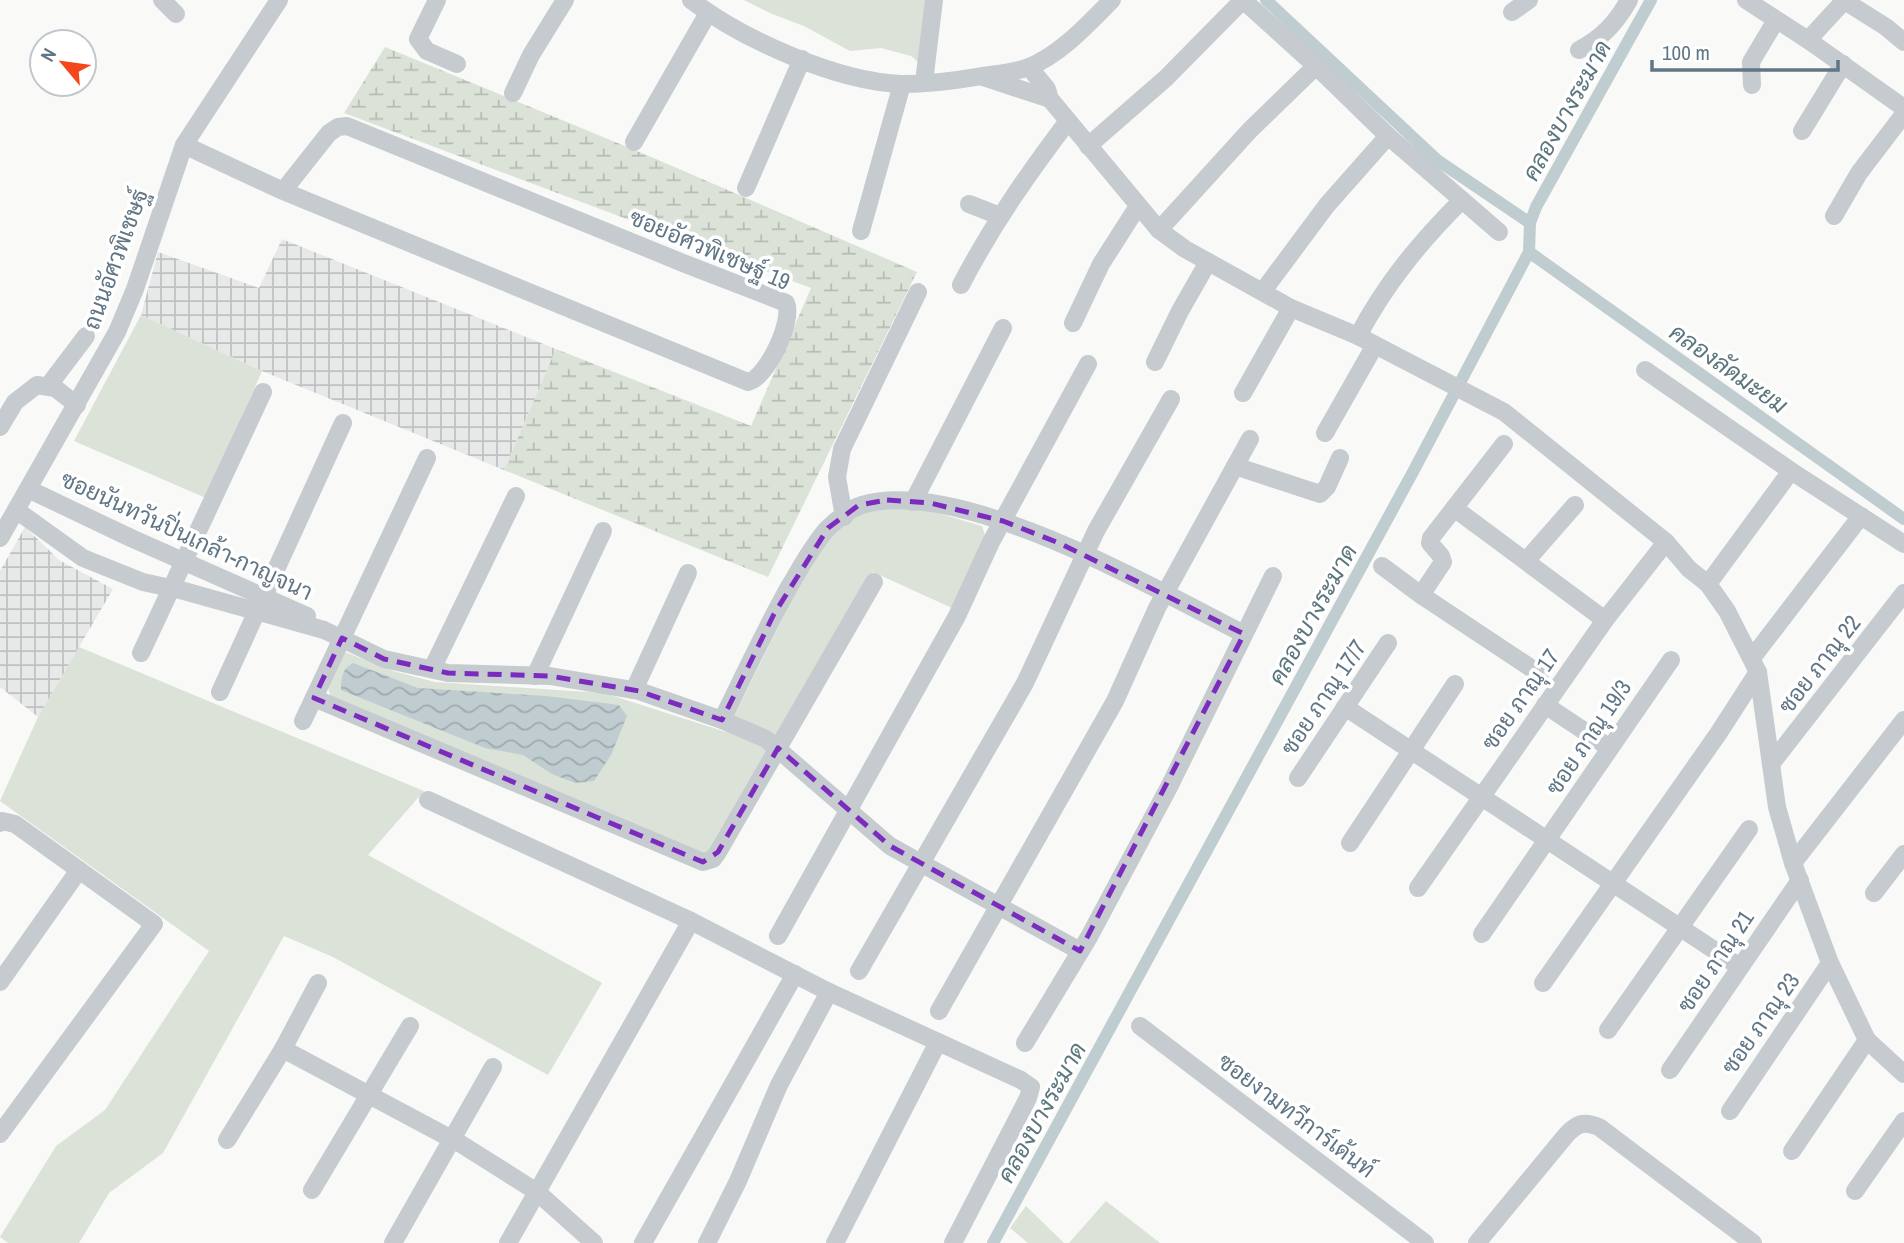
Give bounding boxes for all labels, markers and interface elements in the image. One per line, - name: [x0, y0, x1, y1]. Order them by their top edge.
- north arrow: [28, 28, 98, 98]
- scale bar: [1652, 28, 1838, 72]
- water label: คลองบางระมาด: [1514, 34, 1618, 186]
- text: 100 m: [1662, 38, 1710, 67]
- text: N: [34, 44, 62, 66]
- street label: ถนนอัศวพิเชษฐ์: [75, 184, 156, 334]
- street label: ซอยอัศวพิเชษฐ์ 19: [624, 201, 795, 298]
- water label: คลองลัดมะยม: [1663, 315, 1795, 421]
- street label: ซอยนันทวันปิ่นเกล้า-กาญจนา: [56, 459, 320, 607]
- water label: คลองบางระมาด: [1260, 538, 1364, 690]
- street label: ซอย ภาณุ 22: [1771, 608, 1868, 720]
- street label: ซอย ภาณุ 17/7: [1273, 633, 1374, 761]
- street label: ซอย ภาณุ 17: [1474, 642, 1567, 756]
- street label: ซอย ภาณุ 19/3: [1538, 673, 1639, 801]
- street label: ซอย ภาณุ 21: [1670, 904, 1762, 1019]
- street label: ซอย ภาณุ 23: [1714, 966, 1807, 1080]
- water label: คลองบางระมาด: [989, 1036, 1093, 1188]
- street label: ซอยงามทวีการ์เด้นท์: [1212, 1046, 1382, 1184]

